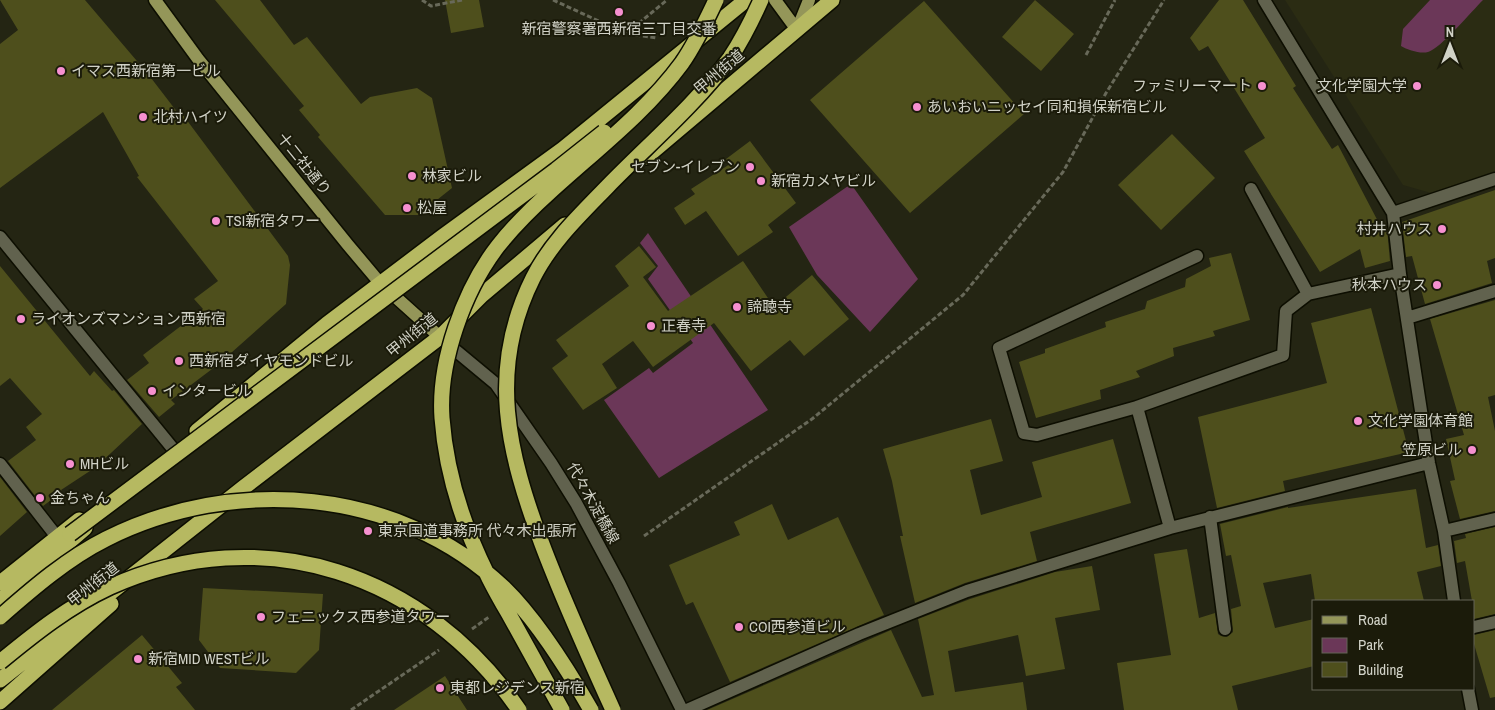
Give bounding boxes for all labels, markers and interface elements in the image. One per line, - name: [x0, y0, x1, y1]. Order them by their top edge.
- marker: 新宿警察署西新宿三丁目交番: [613, 6, 625, 18]
- place label: 新宿警察署西新宿三丁目交番: [521, 18, 717, 39]
- north arrow: [1425, 20, 1475, 70]
- text: N: [1446, 23, 1454, 41]
- street label: 甲州街道: [689, 44, 748, 99]
- place label: イマス西新宿第一ビル: [71, 60, 221, 81]
- marker: イマス西新宿第一ビル: [55, 65, 67, 77]
- place label: ファミリーマート: [1132, 75, 1252, 96]
- place label: 文化学園大学: [1317, 75, 1407, 96]
- marker: ファミリーマート: [1256, 80, 1268, 92]
- marker: 文化学園大学: [1411, 80, 1423, 92]
- place label: あいおいニッセイ同和損保新宿ビル: [927, 96, 1167, 117]
- marker: あいおいニッセイ同和損保新宿ビル: [911, 101, 923, 113]
- place label: 北村ハイツ: [153, 106, 228, 127]
- marker: 北村ハイツ: [137, 111, 149, 123]
- street label: 十二社通り: [273, 128, 336, 199]
- place label: セブン-イレブン: [631, 156, 740, 177]
- marker: セブン-イレブン: [744, 161, 756, 173]
- place label: 林家ビル: [422, 165, 482, 186]
- marker: 林家ビル: [406, 170, 418, 182]
- place label: 新宿カメヤビル: [771, 170, 876, 191]
- marker: 新宿カメヤビル: [755, 175, 767, 187]
- place label: 松屋: [417, 197, 447, 218]
- marker: 松屋: [401, 202, 413, 214]
- place label: TSI新宿タワー: [226, 210, 320, 231]
- marker: TSI新宿タワー: [210, 215, 222, 227]
- place label: 村井ハウス: [1357, 218, 1432, 239]
- marker: 村井ハウス: [1436, 223, 1448, 235]
- place label: 秋本ハウス: [1352, 274, 1427, 295]
- marker: 秋本ハウス: [1431, 279, 1443, 291]
- place label: 諦聴寺: [747, 296, 792, 317]
- marker: 諦聴寺: [731, 301, 743, 313]
- place label: ライオンズマンション西新宿: [31, 308, 226, 329]
- street label: 甲州街道: [382, 308, 442, 362]
- marker: ライオンズマンション西新宿: [15, 313, 27, 325]
- place label: 正春寺: [661, 315, 706, 336]
- marker: 正春寺: [645, 320, 657, 332]
- place label: 西新宿ダイヤモンドビル: [189, 350, 354, 371]
- marker: 西新宿ダイヤモンドビル: [173, 355, 185, 367]
- place label: インタービル: [162, 380, 252, 401]
- marker: インタービル: [146, 385, 158, 397]
- place label: 文化学園体育館: [1368, 410, 1473, 431]
- marker: 文化学園体育館: [1352, 415, 1364, 427]
- place label: 笠原ビル: [1402, 439, 1462, 460]
- marker: 笠原ビル: [1466, 444, 1478, 456]
- place label: MHビル: [80, 453, 129, 474]
- marker: MHビル: [64, 458, 76, 470]
- street label: 代々木淀橋線: [562, 458, 624, 547]
- place label: 金ちゃん: [50, 487, 110, 508]
- marker: 金ちゃん: [34, 492, 46, 504]
- place label: 東京国道事務所 代々木出張所: [378, 520, 576, 541]
- marker: 東京国道事務所 代々木出張所: [362, 525, 374, 537]
- street label: 甲州街道: [63, 557, 123, 610]
- legend: [1312, 600, 1475, 690]
- place label: フェニックス西参道タワー: [271, 606, 451, 627]
- text: Road: [1358, 609, 1387, 630]
- marker: フェニックス西参道タワー: [255, 611, 267, 623]
- place label: COI西参道ビル: [749, 616, 846, 637]
- marker: COI西参道ビル: [733, 621, 745, 633]
- text: Park: [1358, 634, 1384, 655]
- place label: 新宿MID WESTビル: [148, 648, 270, 669]
- marker: 新宿MID WESTビル: [132, 653, 144, 665]
- text: Building: [1358, 659, 1403, 680]
- place label: 東都レジデンス新宿: [450, 677, 585, 698]
- marker: 東都レジデンス新宿: [434, 682, 446, 694]

